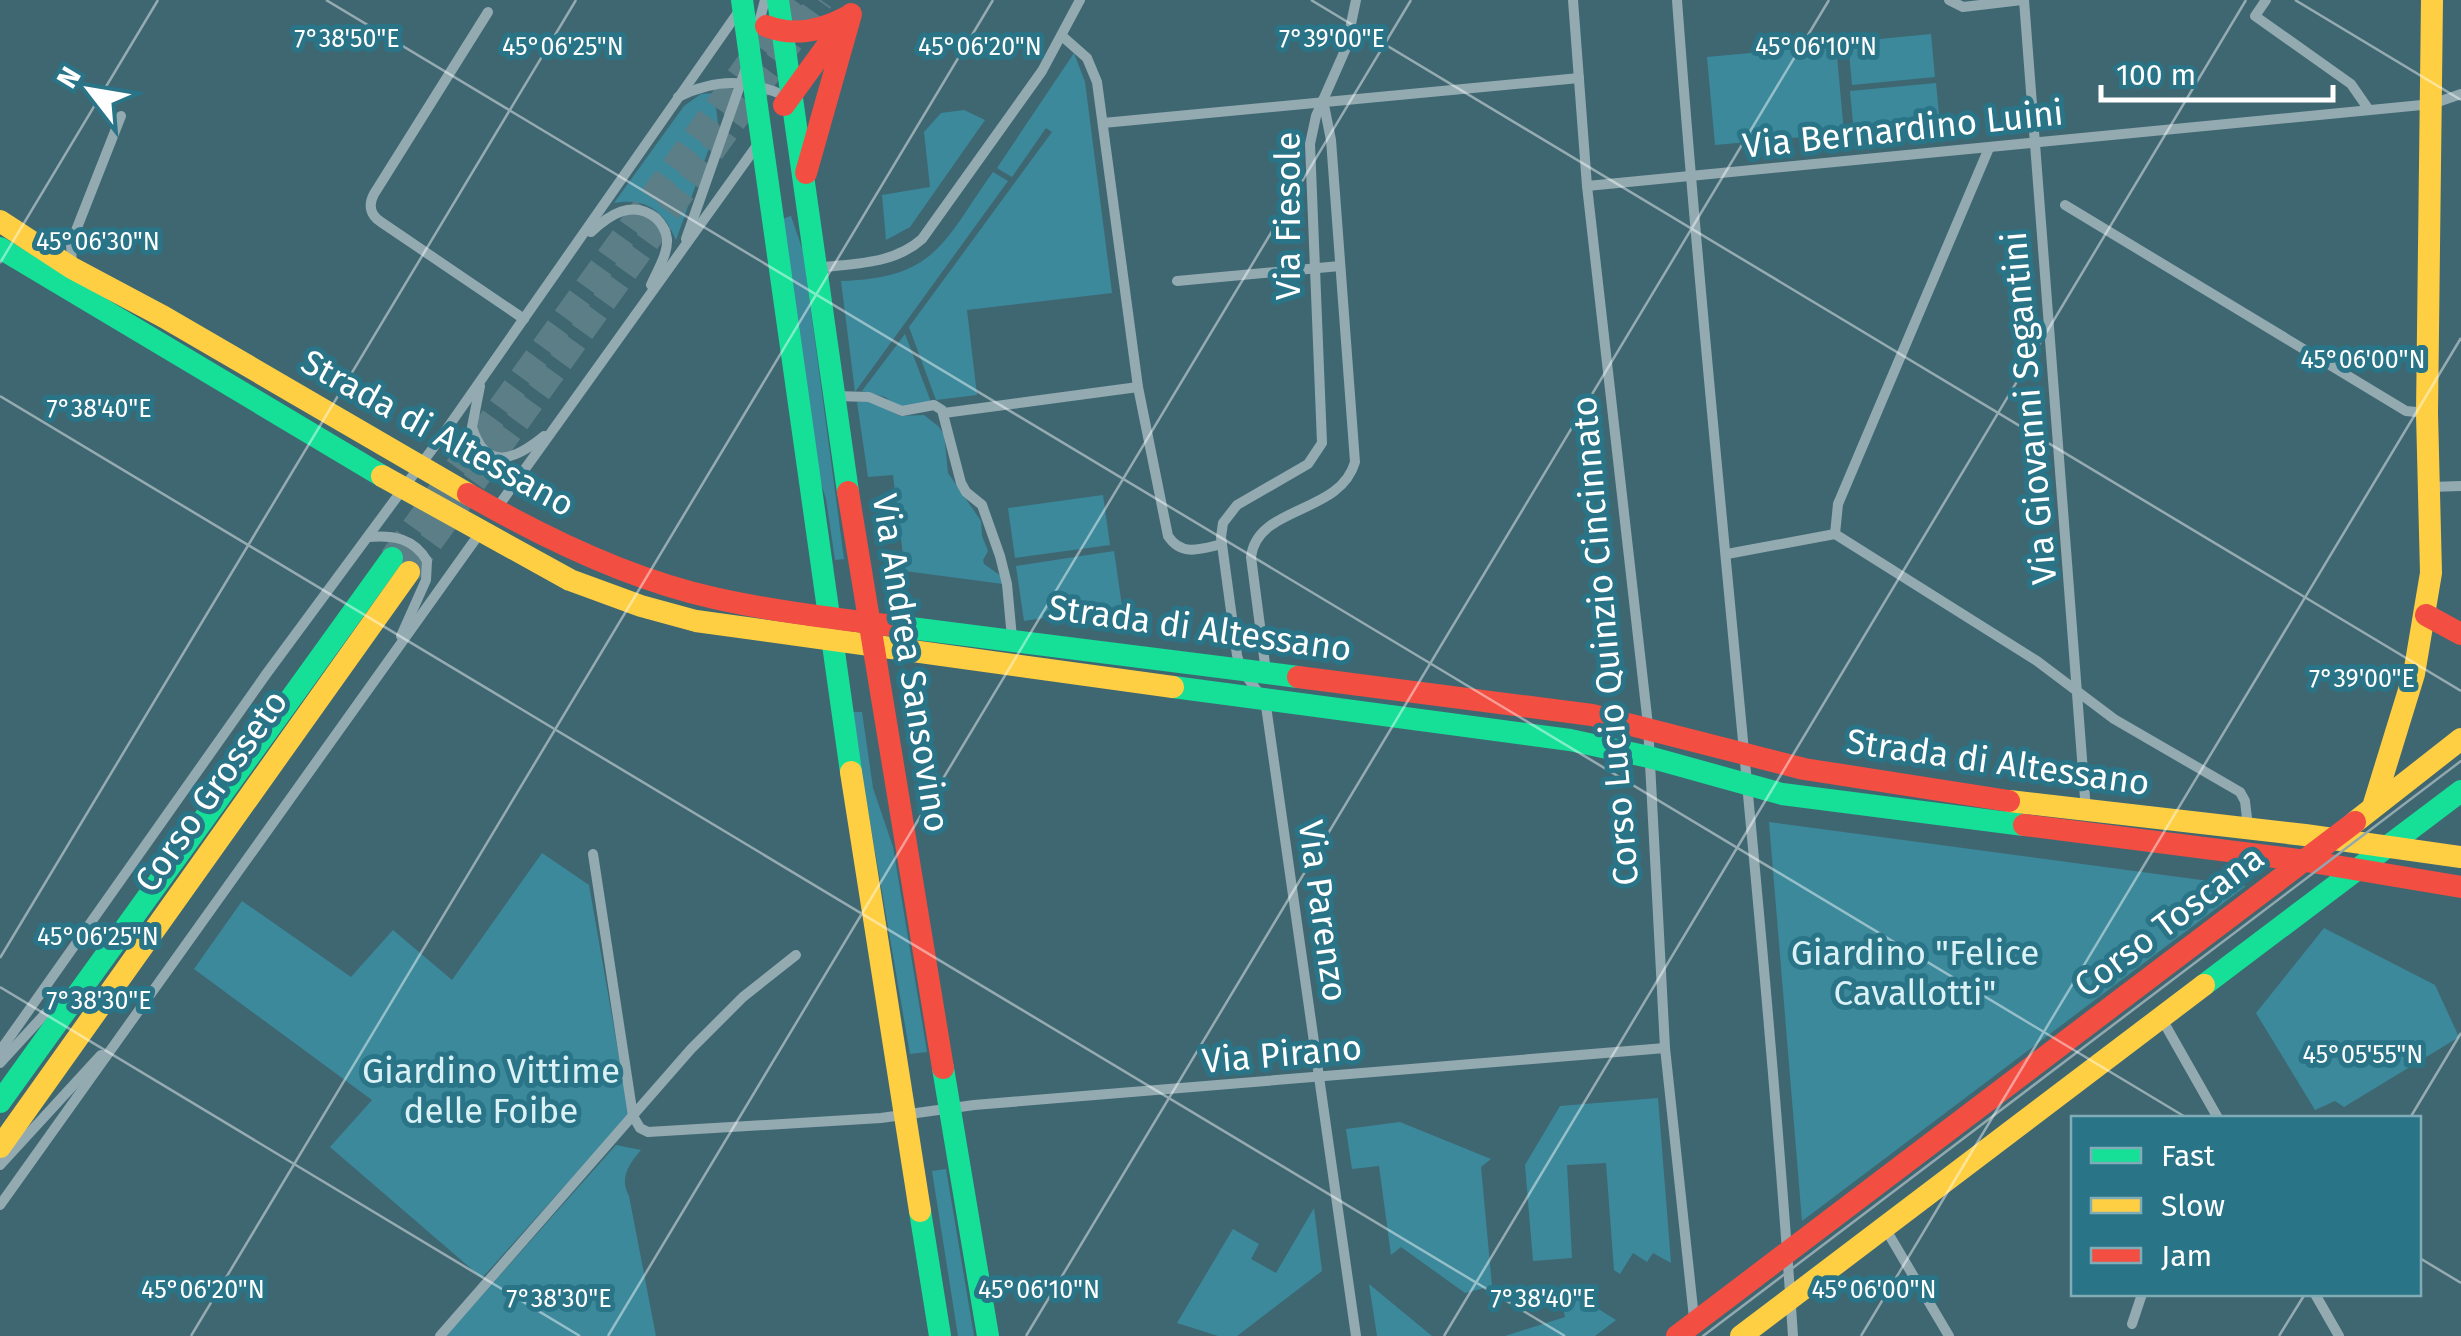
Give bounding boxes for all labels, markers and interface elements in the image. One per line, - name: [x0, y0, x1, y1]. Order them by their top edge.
- text: 7°38'50"E: [294, 24, 400, 54]
- text: 7°39'00"E: [1279, 24, 1385, 54]
- text: 45°06'25"N: [502, 32, 624, 62]
- text: 45°06'20"N: [918, 32, 1042, 62]
- text: 45°06'10"N: [1755, 32, 1877, 62]
- north arrow: [40, 40, 140, 140]
- scale bar: [2101, 40, 2334, 102]
- text: 100 m: [2116, 57, 2196, 93]
- text: N: [50, 61, 88, 94]
- street label: Via Bernardino Luini: [1741, 91, 2065, 167]
- street label: Via Fiesole: [1267, 132, 1309, 300]
- text: 45°06'30"N: [36, 227, 160, 257]
- street label: Via Giovanni Segantini: [1993, 230, 2065, 586]
- street label: Strada di Altessano: [294, 340, 582, 526]
- text: 45°06'00"N: [2300, 345, 2426, 375]
- text: 7°38'40"E: [46, 394, 152, 424]
- street label: Corso Lucio Quinzio Cincinnato: [1563, 395, 1647, 887]
- street label: Via Andrea Sansovino: [864, 491, 958, 835]
- street label: Strada di Altessano: [1046, 586, 1354, 670]
- text: 7°39'00"E: [2309, 664, 2415, 694]
- street label: Corso Grosseto: [126, 682, 296, 900]
- street label: Strada di Altessano: [1844, 720, 2152, 804]
- street label: Via Parenzo: [1289, 818, 1357, 1004]
- street label: Corso Toscana: [2066, 836, 2272, 1006]
- text: 45°06'25"N: [37, 922, 159, 952]
- park label: Giardino "Felice Cavallotti": [1791, 932, 2039, 1014]
- text: 7°38'30"E: [46, 986, 152, 1016]
- street label: Via Pirano: [1200, 1026, 1364, 1082]
- text: 45°05'55"N: [2303, 1040, 2423, 1070]
- park label: Giardino Vittime delle Foibe: [362, 1050, 620, 1132]
- legend: [2071, 1116, 2421, 1296]
- text: Fast: [2161, 1138, 2215, 1174]
- text: Slow: [2161, 1188, 2225, 1224]
- text: Jam: [2161, 1238, 2212, 1274]
- text: 45°06'20"N: [141, 1275, 265, 1305]
- text: 45°06'10"N: [978, 1275, 1100, 1305]
- text: 45°06'00"N: [1811, 1275, 1937, 1305]
- text: 7°38'30"E: [506, 1284, 612, 1314]
- text: 7°38'40"E: [1490, 1284, 1596, 1314]

